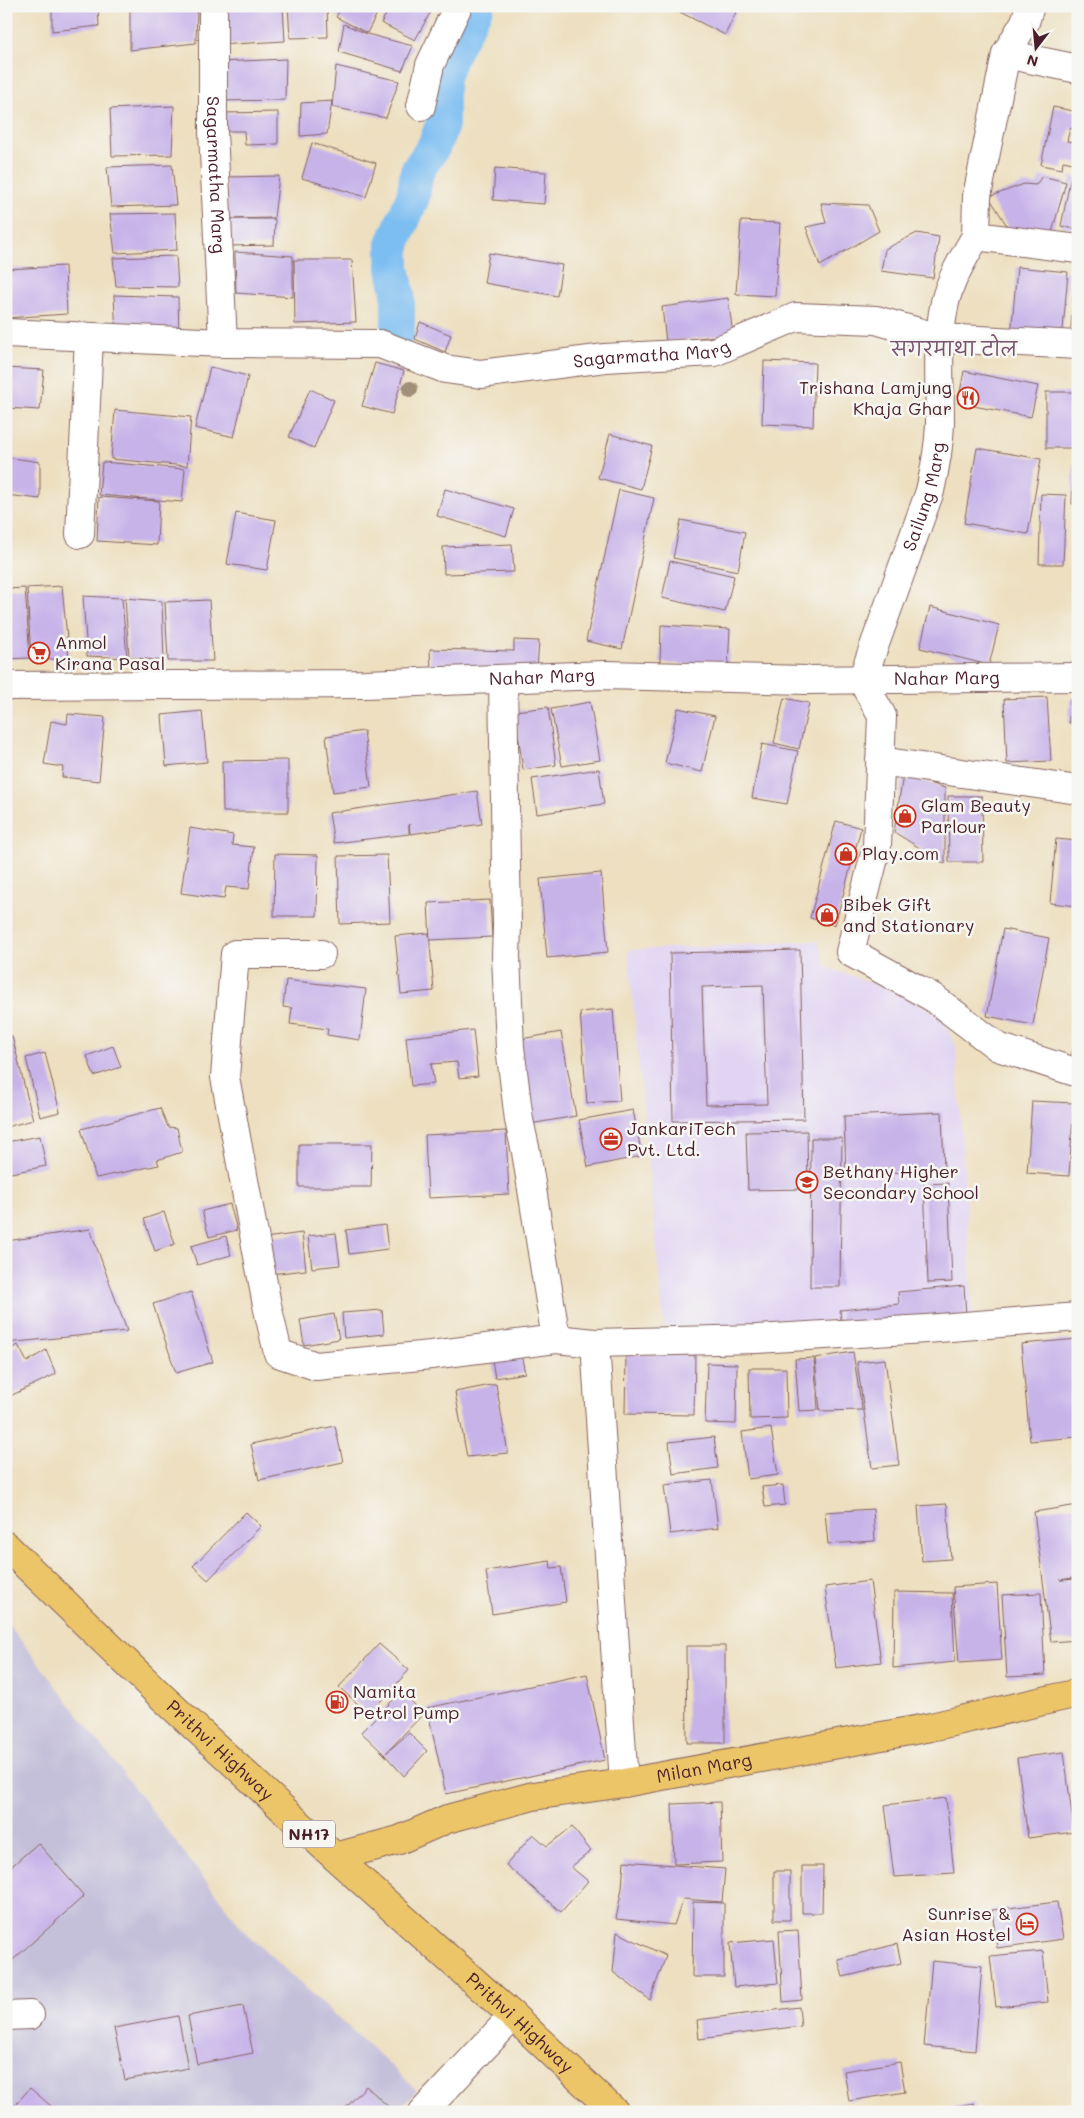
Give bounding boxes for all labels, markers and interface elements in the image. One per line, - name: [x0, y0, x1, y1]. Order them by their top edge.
- north arrow: [1012, 22, 1062, 72]
- text: N: [1025, 50, 1040, 72]
- street label: Sagarmatha Marg: [202, 96, 232, 254]
- street label: Sagarmatha Marg: [571, 334, 733, 373]
- district label: सगरमाथा टोल: [890, 334, 1019, 361]
- place label: Trishana Lamjung Khaja Ghar: [799, 375, 952, 420]
- restaurant icon: Trishana Lamjung Khaja Ghar: [956, 386, 980, 410]
- street label: Sailung Marg: [896, 441, 950, 554]
- place label: Anmol Kirana Pasal: [55, 630, 165, 675]
- supermarket icon: Anmol Kirana Pasal: [27, 641, 51, 665]
- street label: Nahar Marg: [489, 662, 595, 690]
- street label: Nahar Marg: [894, 665, 1000, 690]
- place label: Glam Beauty Parlour: [921, 793, 1031, 838]
- shop icon: Glam Beauty Parlour: [893, 804, 917, 828]
- place label: Play.com: [862, 841, 939, 865]
- shop icon: Play.com: [834, 842, 858, 866]
- place label: Bibek Gift and Stationary: [843, 892, 974, 937]
- shop icon: Bibek Gift and Stationary: [815, 903, 839, 927]
- place label: JankariTech Pvt. Ltd.: [627, 1116, 735, 1161]
- office icon: JankariTech Pvt. Ltd.: [599, 1127, 623, 1151]
- place label: Bethany Higher Secondary School: [823, 1159, 979, 1204]
- school or university icon: Bethany Higher Secondary School: [795, 1170, 819, 1194]
- place label: Namita Petrol Pump: [353, 1679, 459, 1724]
- fuel station icon: Namita Petrol Pump: [325, 1690, 349, 1714]
- street label: Prithvi Highway: [162, 1694, 279, 1805]
- street label: Milan Marg: [654, 1747, 754, 1788]
- road number: NH17: [283, 1820, 335, 1848]
- place label: Sunrise & Asian Hostel: [902, 1901, 1011, 1946]
- hotel icon: Sunrise & Asian Hostel: [1015, 1912, 1039, 1936]
- street label: Prithvi Highway: [461, 1967, 579, 2078]

